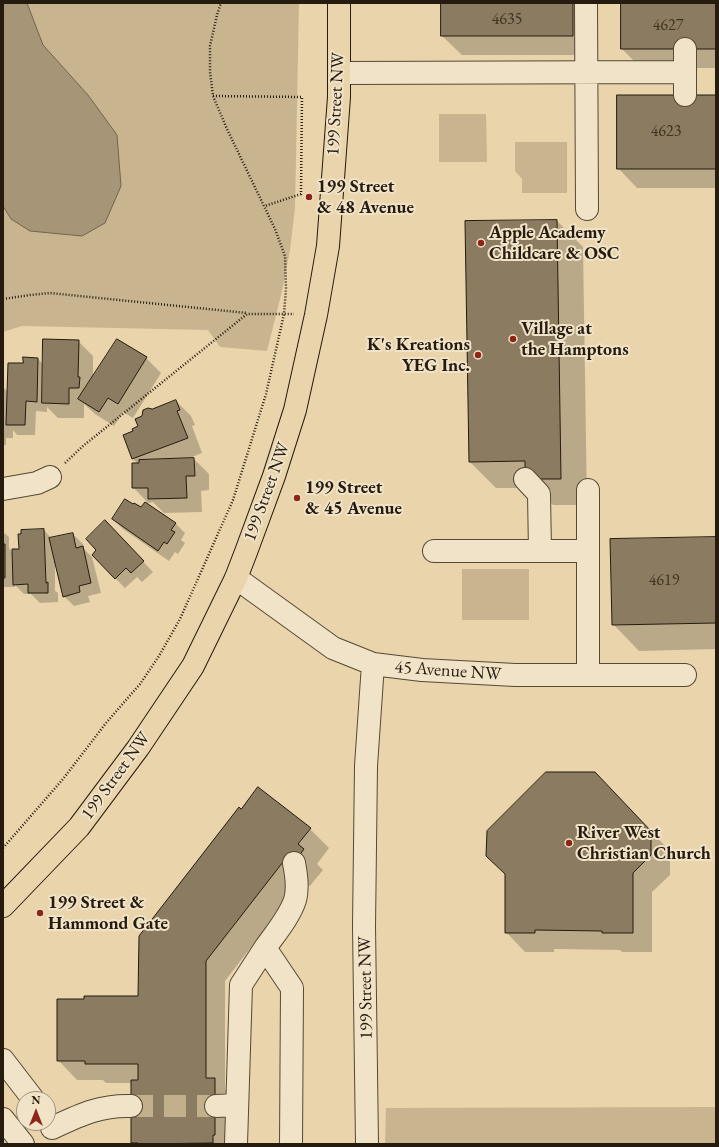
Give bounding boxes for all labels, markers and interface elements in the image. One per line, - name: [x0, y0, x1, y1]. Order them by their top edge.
- house number: 4635: [492, 10, 522, 30]
- house number: 4627: [653, 16, 683, 36]
- street label: 199 Street NW: [323, 52, 349, 156]
- house number: 4623: [651, 122, 681, 142]
- place label: 199 Street & 48 Avenue: [317, 176, 414, 218]
- marker: 199 Street & 48 Avenue: [304, 192, 314, 202]
- place label: Apple Academy Childcare & OSC: [489, 222, 620, 264]
- marker: Apple Academy Childcare & OSC: [476, 238, 486, 248]
- place label: Village at the Hamptons: [521, 318, 629, 360]
- place label: K's Kreations YEG Inc.: [367, 334, 470, 376]
- marker: Village at the Hamptons: [508, 334, 518, 344]
- marker: K's Kreations YEG Inc.: [473, 350, 483, 360]
- street label: 199 Street NW: [239, 440, 295, 544]
- place label: 199 Street & 45 Avenue: [305, 477, 402, 520]
- marker: 199 Street & 45 Avenue: [292, 493, 302, 503]
- house number: 4619: [649, 571, 679, 591]
- street label: 45 Avenue NW: [394, 656, 502, 686]
- street label: 199 Street NW: [77, 728, 155, 824]
- place label: River West Christian Church: [577, 822, 711, 864]
- marker: River West Christian Church: [564, 838, 574, 848]
- place label: 199 Street & Hammond Gate: [48, 892, 168, 934]
- marker: 199 Street & Hammond Gate: [35, 908, 45, 918]
- street label: 199 Street NW: [354, 936, 378, 1040]
- north arrow: [16, 1091, 56, 1131]
- text: N: [32, 1093, 40, 1107]

